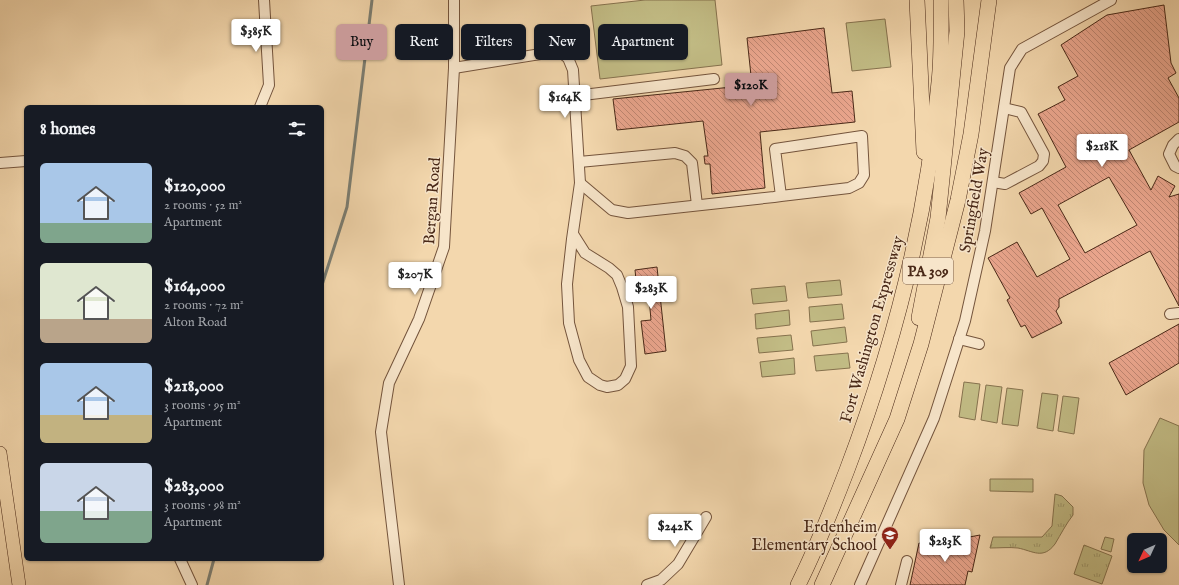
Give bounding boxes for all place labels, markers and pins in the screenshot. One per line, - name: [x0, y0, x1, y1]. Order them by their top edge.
- pin: $385K: [228, 19, 284, 53]
- pin: $120K: [723, 73, 779, 107]
- pin: $164K: [537, 85, 593, 119]
- pin: $218K: [1074, 134, 1130, 168]
- pin: $207K: [387, 262, 443, 296]
- pin: $283K: [623, 276, 679, 310]
- pin: $242K: [647, 514, 703, 548]
- place label: Erdenheim Elementary School: [751, 518, 878, 556]
- school or university icon: Erdenheim Elementary School: [880, 525, 900, 550]
- pin: $283K: [917, 529, 973, 563]

